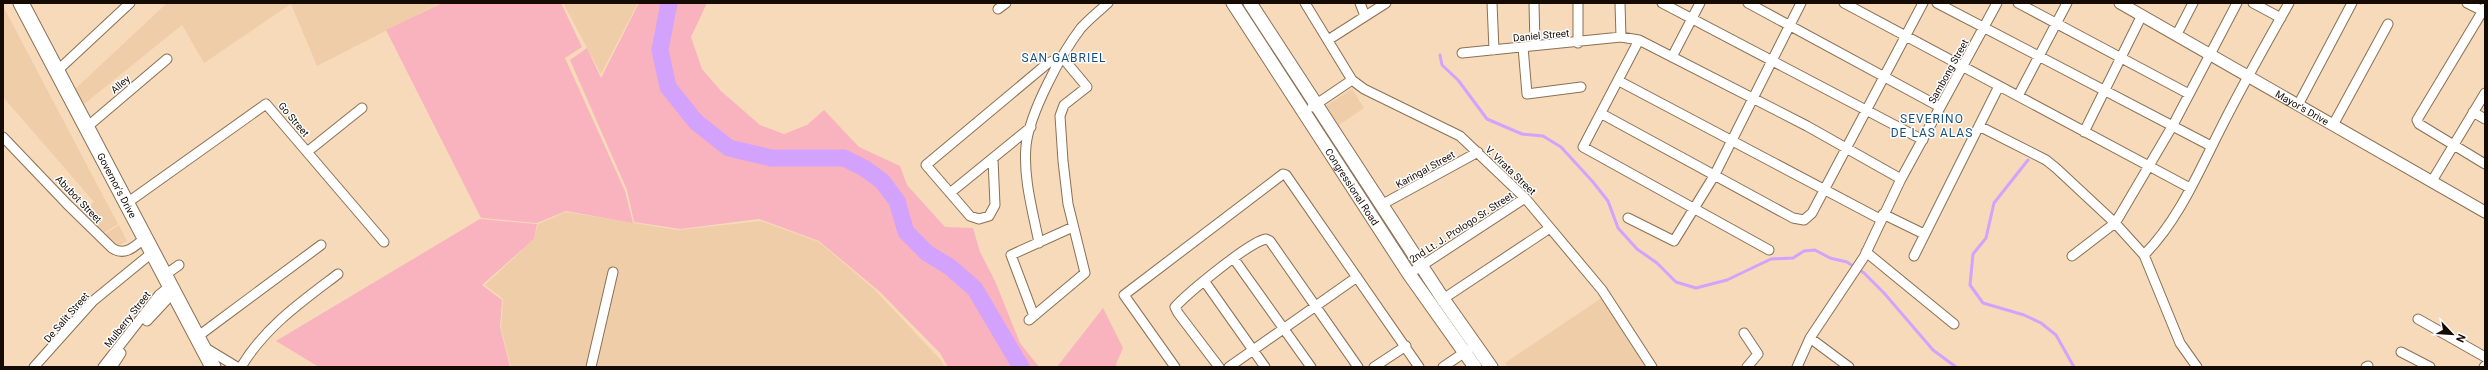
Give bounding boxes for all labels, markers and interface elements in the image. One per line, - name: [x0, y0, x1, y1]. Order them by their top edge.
- street label: Daniel Street: [1512, 28, 1570, 43]
- street label: Sambong Street: [1926, 37, 1971, 105]
- district label: SAN GABRIEL: [1022, 51, 1106, 65]
- street label: Alley: [109, 73, 132, 95]
- street label: Mayor's Drive: [2273, 88, 2331, 127]
- street label: Go Street: [276, 100, 311, 139]
- district label: SEVERINO DE LAS ALAS: [1891, 112, 1973, 140]
- street label: V. Virata Street: [1483, 144, 1538, 197]
- street label: Congressional Road: [1323, 146, 1381, 227]
- street label: Karingal Street: [1394, 149, 1457, 190]
- street label: Governor's Drive: [95, 151, 138, 220]
- street label: Abubot Street: [53, 174, 104, 225]
- street label: 2nd Lt. J. Prologo Sr. Street: [1407, 190, 1515, 265]
- street label: Mulberry Street: [102, 289, 153, 350]
- street label: De Salit Street: [42, 290, 91, 345]
- north arrow: [2432, 314, 2472, 354]
- text: N: [2453, 332, 2468, 344]

